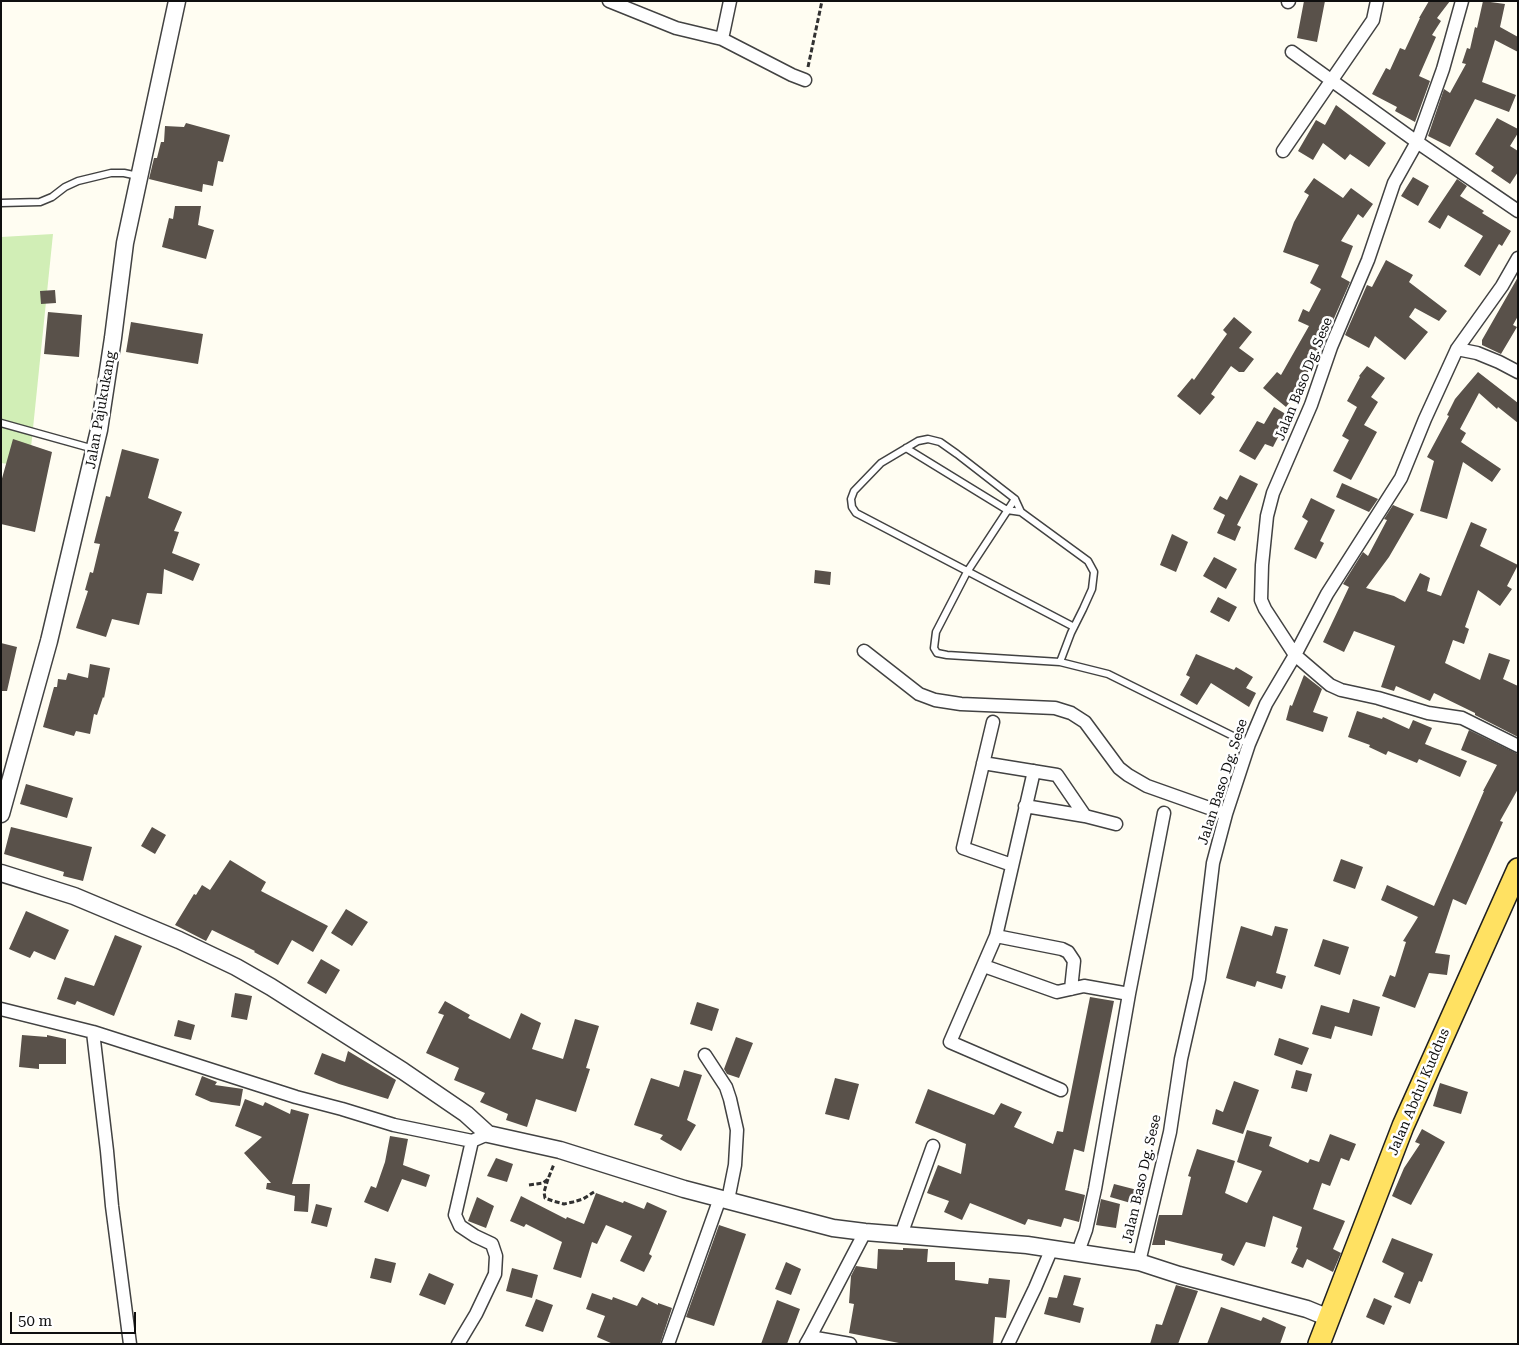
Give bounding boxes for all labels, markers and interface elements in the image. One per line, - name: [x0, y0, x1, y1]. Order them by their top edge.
- street label: Jalan Baso Dg. Sese: [1272, 315, 1336, 443]
- street label: Jalan Pajukukang: [82, 350, 120, 470]
- street label: Jalan Baso Dg. Sese: [1195, 717, 1251, 847]
- street label: Jalan Abdul Kuddus: [1385, 1026, 1453, 1158]
- street label: Jalan Baso Dg. Sese: [1119, 1113, 1165, 1245]
- scale bar: [12, 1302, 139, 1334]
- text: 50 m: [18, 1312, 52, 1330]

